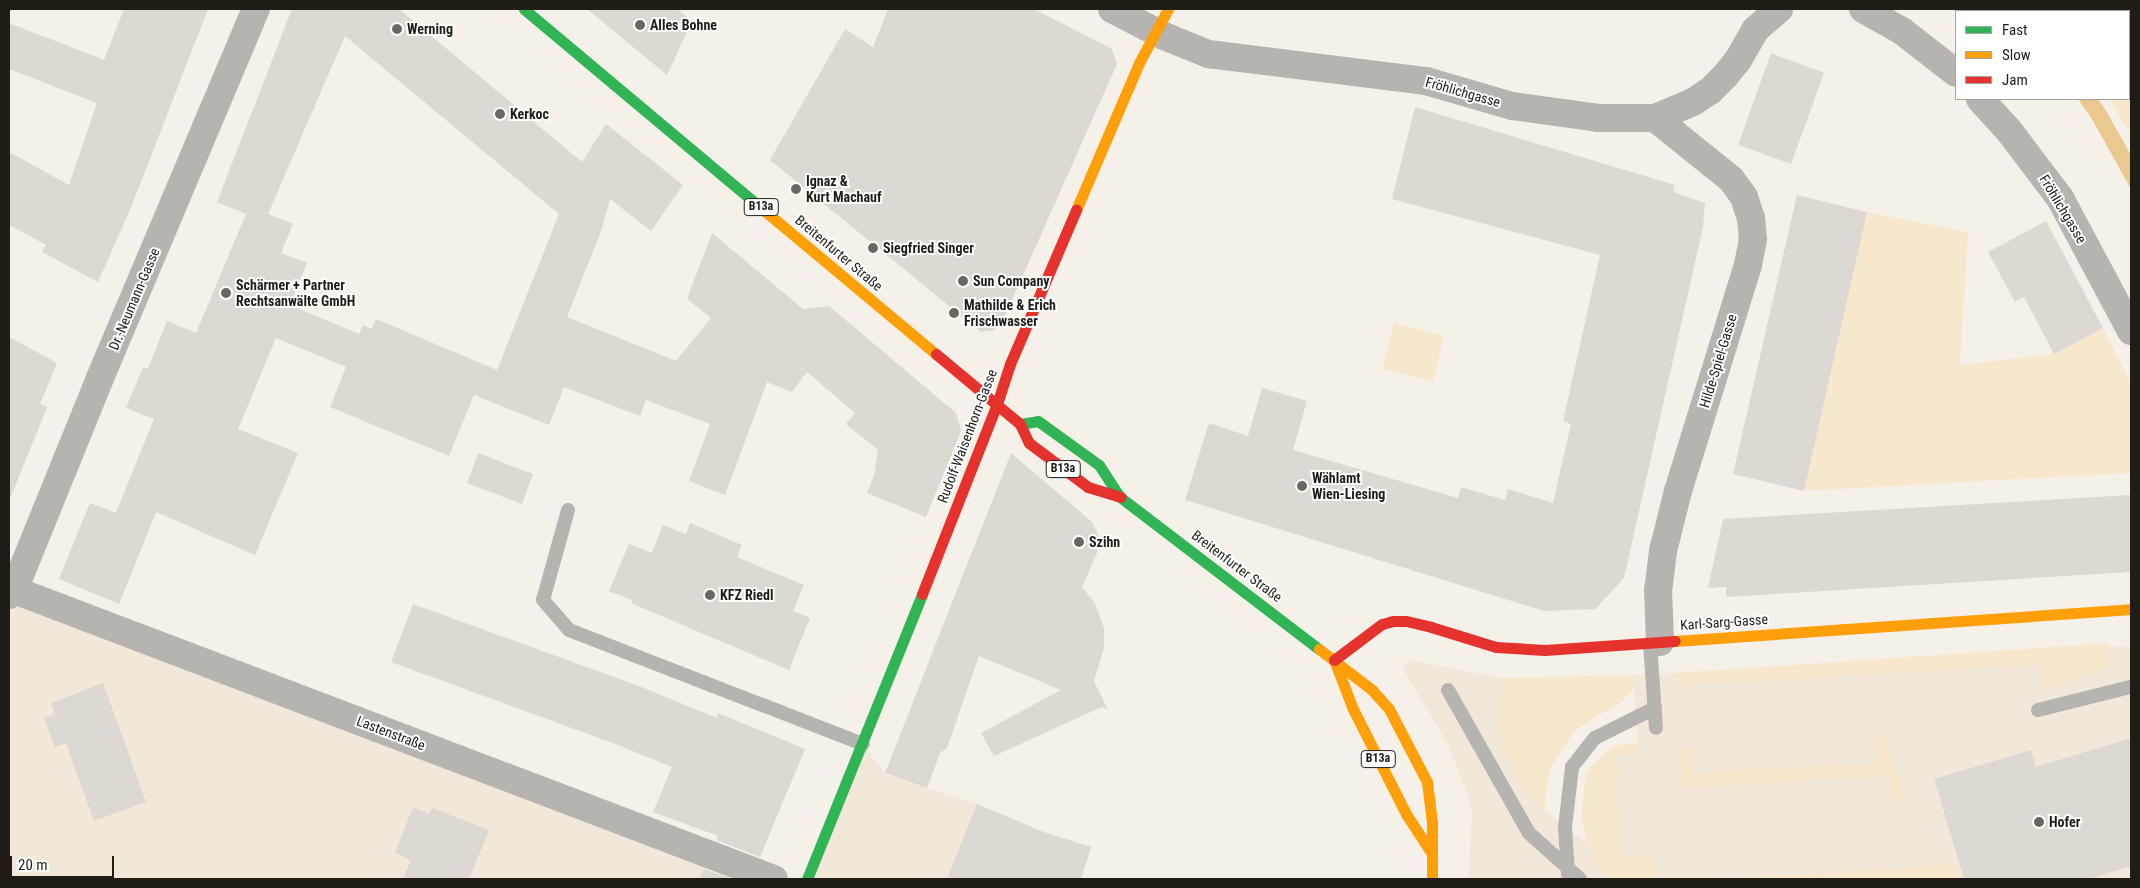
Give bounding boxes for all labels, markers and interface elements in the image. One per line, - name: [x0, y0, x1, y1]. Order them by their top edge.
- legend: [1955, 10, 2130, 100]
- place label: Alles Bohne: [650, 17, 717, 33]
- marker: Alles Bohne: [634, 19, 646, 31]
- place label: Werning: [407, 21, 453, 37]
- text: Fast: [2002, 21, 2027, 39]
- marker: Werning: [391, 23, 403, 35]
- text: Slow: [2002, 46, 2031, 64]
- text: Jam: [2002, 71, 2028, 89]
- street label: Fröhlichgasse: [1424, 73, 1502, 111]
- place label: Kerkoc: [510, 106, 549, 122]
- marker: Kerkoc: [494, 108, 506, 120]
- street label: Fröhlichgasse: [2036, 172, 2090, 246]
- place label: Ignaz & Kurt Machauf: [806, 173, 882, 206]
- marker: Ignaz & Kurt Machauf: [790, 183, 802, 195]
- road number: B13a: [744, 198, 778, 216]
- street label: Breitenfurter Straße: [792, 212, 886, 294]
- place label: Siegfried Singer: [883, 240, 974, 256]
- marker: Siegfried Singer: [867, 242, 879, 254]
- street label: Dr.-Neumann-Gasse: [105, 245, 163, 353]
- place label: Sun Company: [973, 273, 1050, 289]
- marker: Sun Company: [957, 275, 969, 287]
- place label: Schärmer + Partner Rechtsanwälte GmbH: [236, 277, 355, 310]
- marker: Schärmer + Partner Rechtsanwälte GmbH: [220, 287, 232, 299]
- place label: Mathilde & Erich Frischwasser: [964, 297, 1056, 330]
- marker: Mathilde & Erich Frischwasser: [948, 307, 960, 319]
- street label: Hilde-Spiel-Gasse: [1696, 312, 1740, 410]
- street label: Rudolf-Waisenhorn-Gasse: [934, 367, 1000, 505]
- road number: B13a: [1046, 459, 1080, 478]
- place label: Wählamt Wien-Liesing: [1312, 470, 1385, 502]
- marker: Wählamt Wien-Liesing: [1296, 480, 1308, 492]
- street label: Breitenfurter Straße: [1188, 526, 1286, 606]
- place label: Szihn: [1089, 534, 1120, 550]
- marker: Szihn: [1073, 536, 1085, 548]
- place label: KFZ Riedl: [720, 587, 773, 603]
- marker: KFZ Riedl: [704, 589, 716, 601]
- street label: Karl-Sarg-Gasse: [1679, 611, 1769, 633]
- street label: Lastenstraße: [354, 712, 428, 754]
- road number: B13a: [1360, 750, 1396, 769]
- place label: Hofer: [2049, 814, 2080, 830]
- marker: Hofer: [2033, 816, 2045, 828]
- scale bar: [12, 846, 116, 878]
- text: 20 m: [18, 856, 48, 874]

